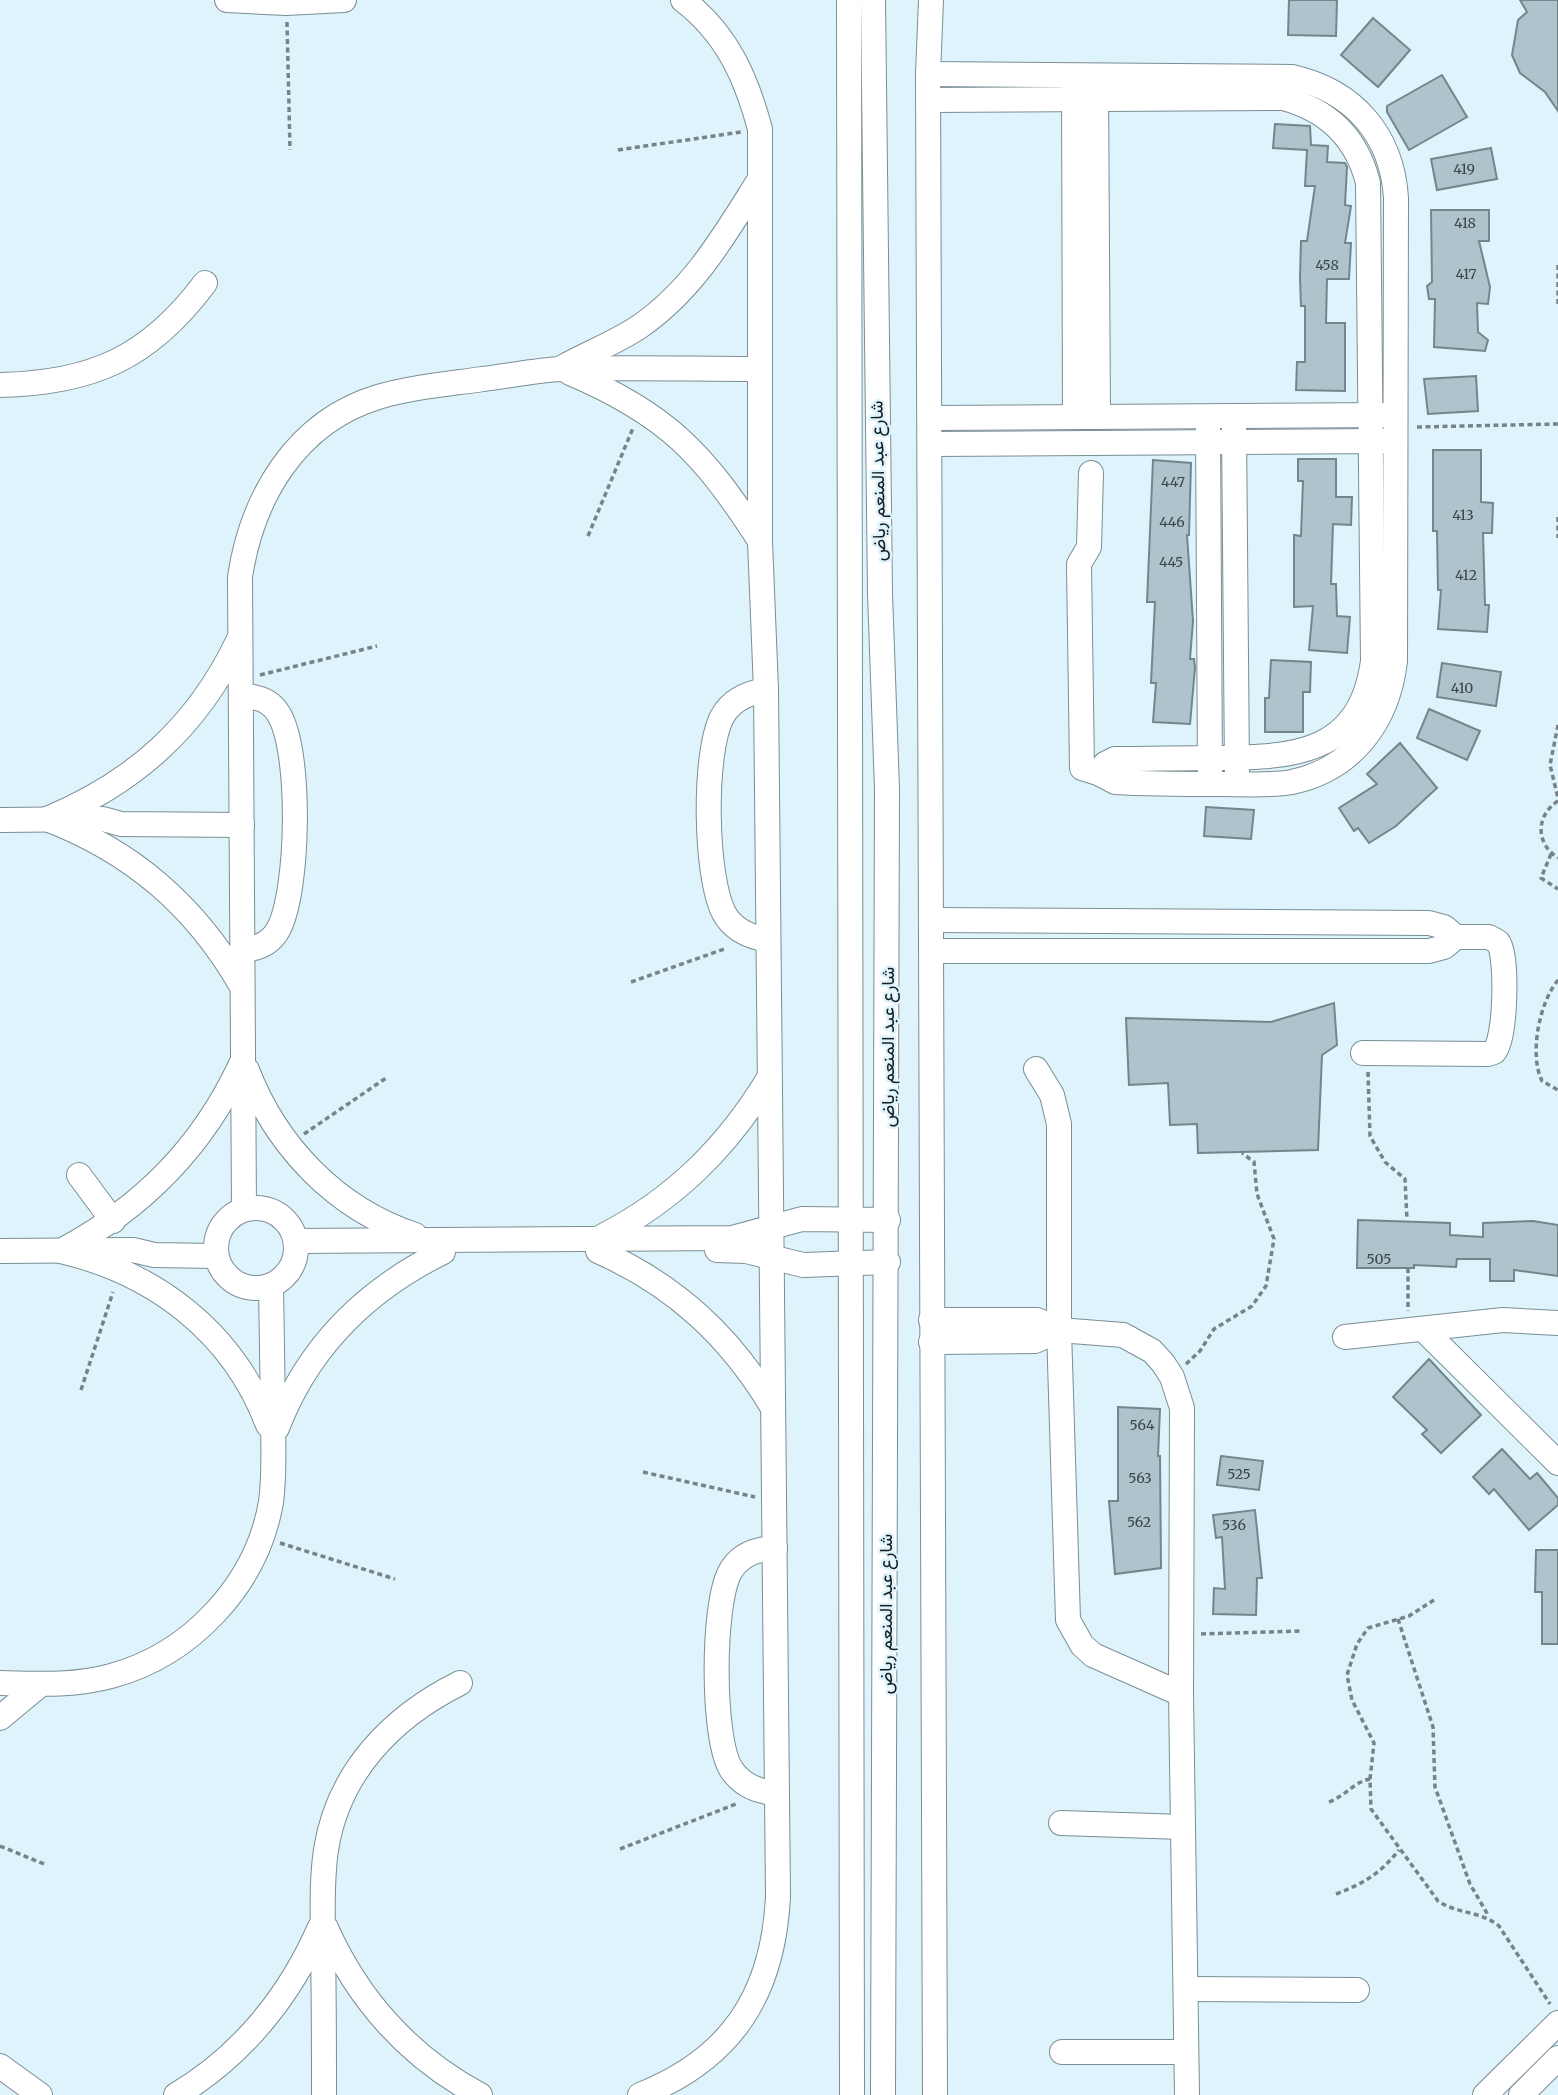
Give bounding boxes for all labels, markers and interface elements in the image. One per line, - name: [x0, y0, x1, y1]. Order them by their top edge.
- house number: 419: [1453, 160, 1475, 178]
- house number: 418: [1454, 214, 1476, 232]
- house number: 458: [1315, 256, 1339, 274]
- house number: 417: [1455, 265, 1477, 283]
- street label: شارع عبد المنعم رياض: [865, 401, 891, 561]
- house number: 447: [1161, 473, 1185, 491]
- house number: 413: [1452, 506, 1474, 524]
- house number: 446: [1159, 513, 1185, 531]
- house number: 445: [1159, 553, 1183, 571]
- house number: 412: [1455, 566, 1477, 584]
- house number: 410: [1451, 679, 1473, 697]
- street label: شارع عبد المنعم رياض: [876, 967, 900, 1127]
- house number: 505: [1367, 1250, 1391, 1268]
- house number: 564: [1129, 1416, 1155, 1434]
- house number: 525: [1227, 1465, 1251, 1483]
- house number: 563: [1128, 1469, 1152, 1487]
- house number: 562: [1127, 1513, 1151, 1531]
- house number: 536: [1222, 1516, 1246, 1534]
- street label: شارع عبد المنعم رياض: [874, 1534, 898, 1694]

